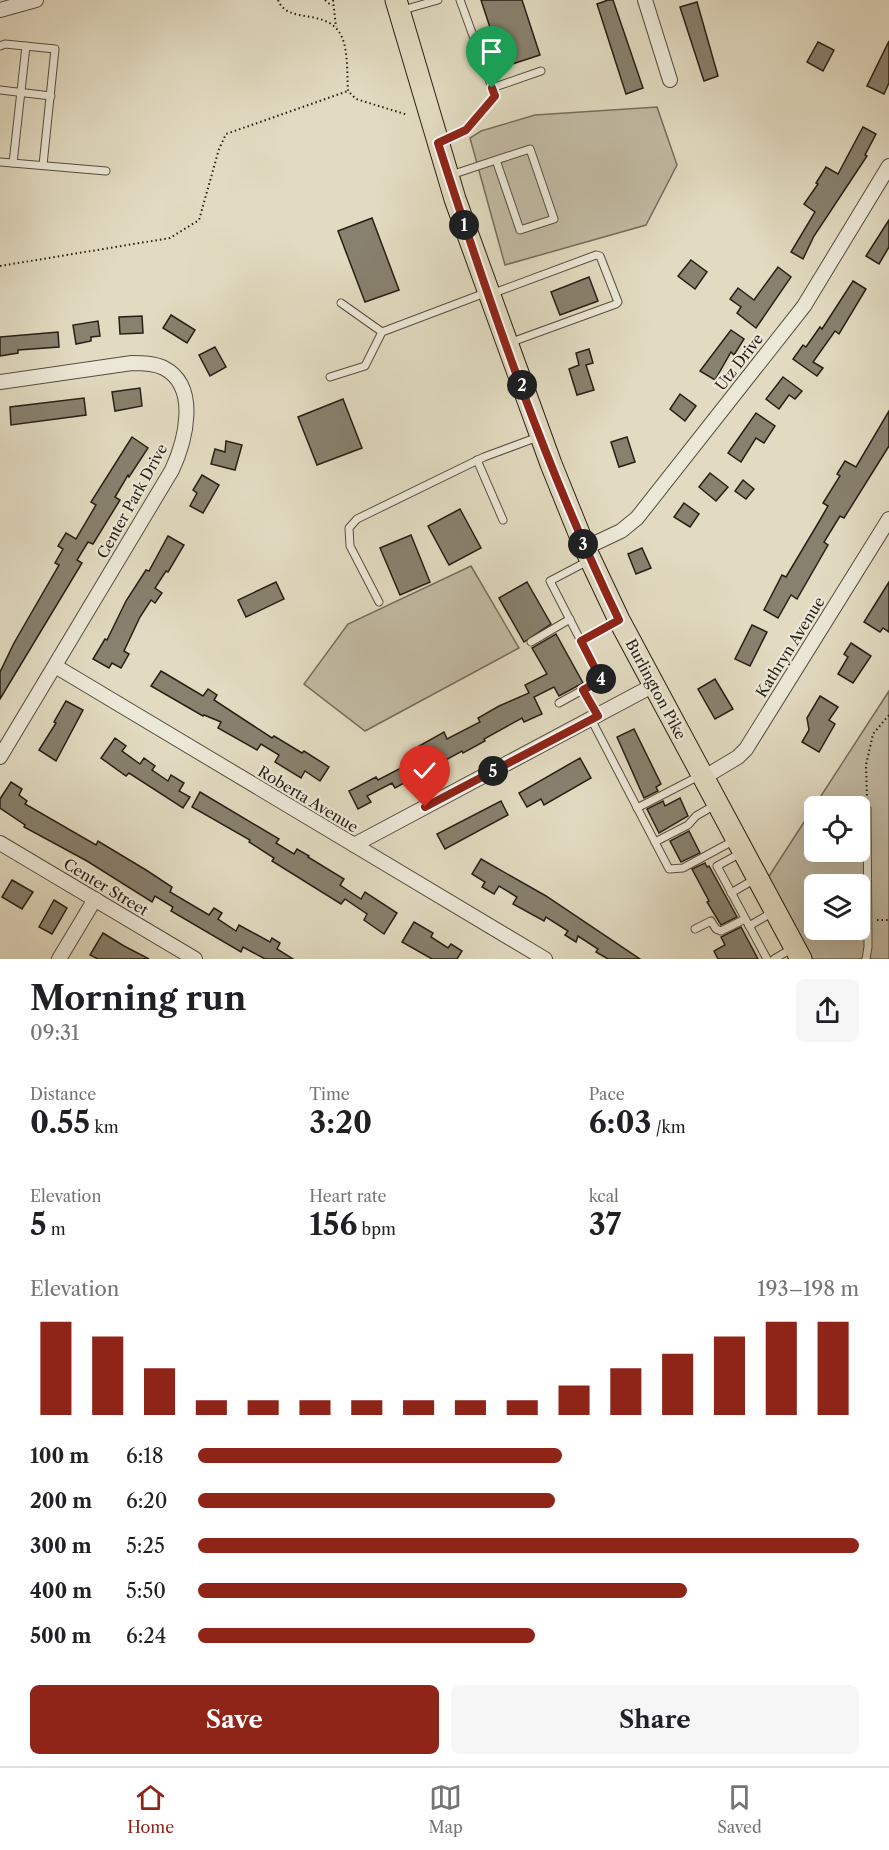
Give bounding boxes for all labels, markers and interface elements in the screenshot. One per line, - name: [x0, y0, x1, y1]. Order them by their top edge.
- pin: [466, 26, 517, 88]
- icon: arrive: [475, 35, 508, 68]
- pin: 1: [449, 210, 479, 240]
- text: 1: [460, 215, 468, 235]
- street label: Utz Drive: [711, 330, 767, 394]
- pin: 2: [507, 370, 537, 400]
- text: 2: [517, 375, 527, 395]
- street label: Center Park Drive: [93, 440, 171, 562]
- pin: 3: [568, 529, 598, 559]
- text: 3: [578, 534, 588, 554]
- street label: Kathryn Avenue: [751, 593, 829, 701]
- street label: Burlington Pike: [622, 635, 690, 743]
- pin: 4: [586, 664, 616, 694]
- text: 4: [596, 669, 606, 689]
- pin: [399, 745, 450, 807]
- icon: check: [408, 754, 441, 787]
- pin: 5: [478, 756, 508, 786]
- text: 5: [489, 761, 497, 781]
- street label: Roberta Avenue: [254, 762, 362, 836]
- map controls: [804, 796, 870, 940]
- button: locate: [804, 796, 870, 862]
- street label: Center Street: [60, 854, 152, 920]
- button: layers: [804, 874, 870, 940]
- text: Morning run: [30, 978, 246, 1019]
- button: share: [796, 979, 859, 1042]
- text: 09:31: [30, 1021, 79, 1045]
- text: Distance: [30, 1084, 96, 1104]
- text: Time: [309, 1084, 350, 1104]
- text: Pace: [589, 1084, 625, 1104]
- text: 0.55: [30, 1104, 90, 1141]
- text: 3:20: [309, 1104, 372, 1141]
- text: 6:03: [589, 1104, 652, 1141]
- text: km: [90, 1117, 119, 1137]
- text: /km: [652, 1117, 686, 1137]
- text: Elevation: [30, 1186, 101, 1206]
- text: Heart rate: [309, 1186, 386, 1206]
- text: kcal: [589, 1186, 619, 1206]
- text: 5: [30, 1206, 47, 1243]
- text: 156: [309, 1206, 357, 1243]
- text: 37: [589, 1206, 621, 1243]
- text: m: [47, 1219, 66, 1239]
- text: bpm: [357, 1219, 396, 1239]
- text: Elevation: [30, 1277, 119, 1301]
- text: 193–198 m: [757, 1277, 859, 1301]
- text: 100 m: [30, 1444, 89, 1468]
- text: 6:18: [126, 1444, 164, 1468]
- text: 200 m: [30, 1489, 92, 1513]
- text: 6:20: [126, 1489, 168, 1513]
- text: 300 m: [30, 1534, 92, 1558]
- text: 5:25: [126, 1534, 165, 1558]
- text: 400 m: [30, 1579, 92, 1603]
- text: 5:50: [126, 1579, 166, 1603]
- text: 500 m: [30, 1624, 91, 1648]
- text: 6:24: [126, 1624, 166, 1648]
- button: Save: [30, 1685, 439, 1754]
- button: Share: [451, 1685, 859, 1754]
- tab: Home: [127, 1781, 174, 1837]
- tab: Map: [429, 1781, 463, 1837]
- tab: Saved: [717, 1781, 762, 1837]

